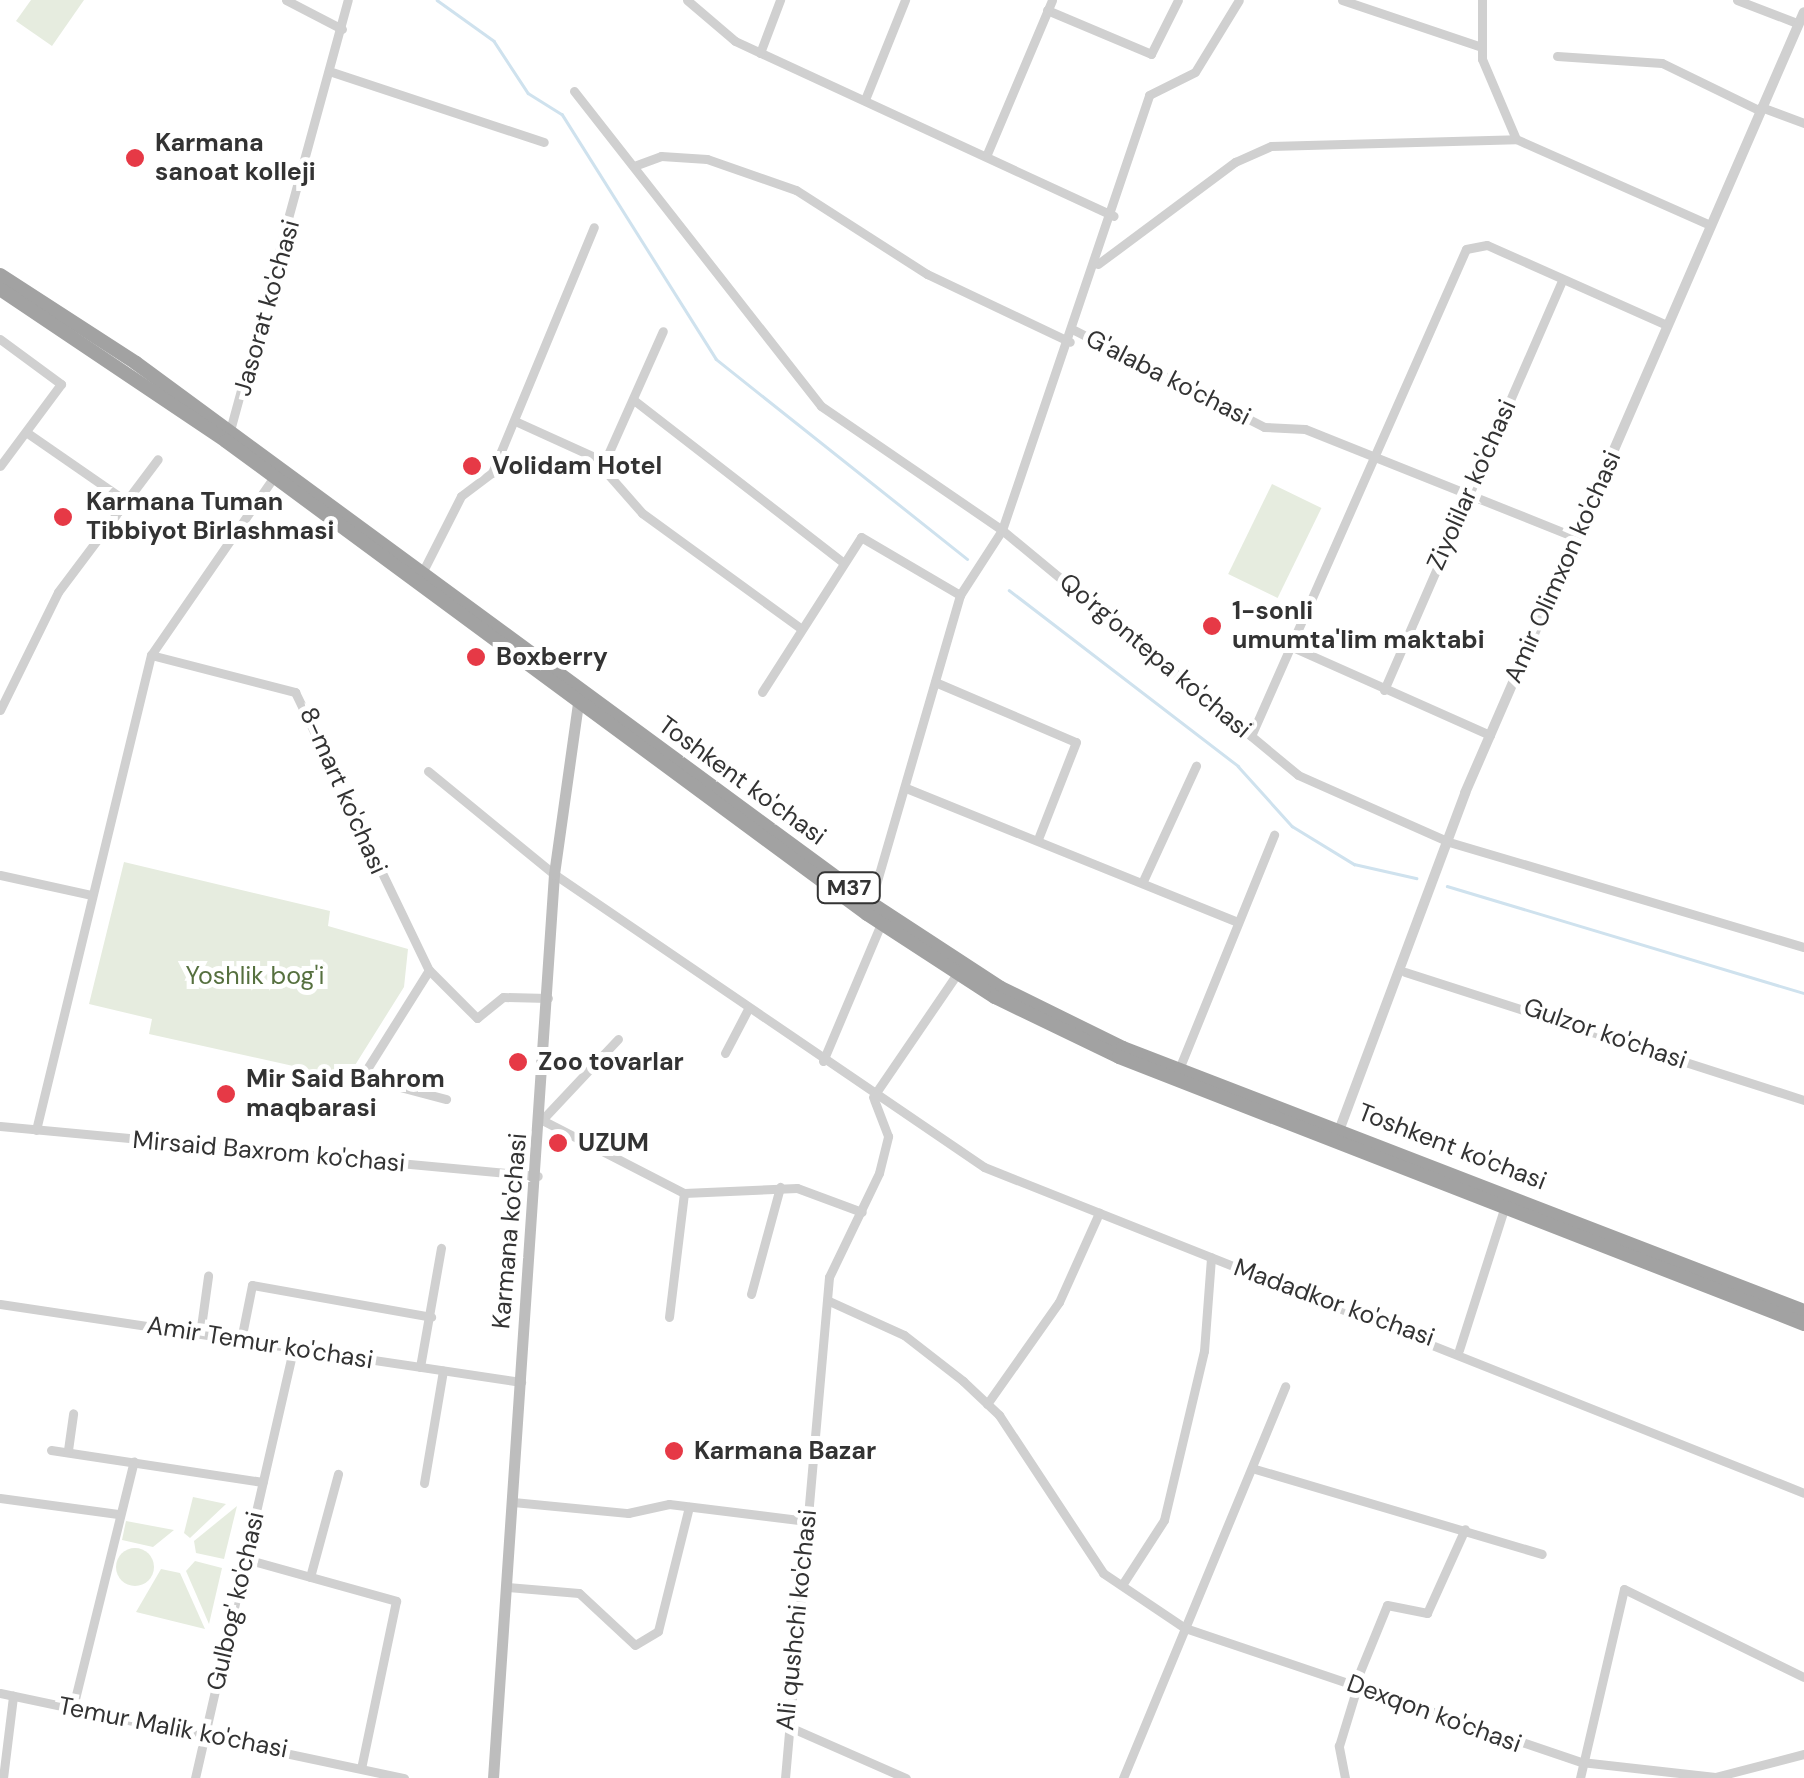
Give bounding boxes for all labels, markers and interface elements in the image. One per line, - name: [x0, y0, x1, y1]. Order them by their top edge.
- place label: Karmana sanoat kolleji: [155, 129, 316, 188]
- marker: Karmana sanoat kolleji: [124, 147, 146, 169]
- street label: Jasorat ko'chasi: [228, 217, 306, 399]
- street label: G'alaba ko'chasi: [1081, 324, 1255, 432]
- street label: Ziyolilar ko'chasi: [1421, 395, 1523, 575]
- street label: Amir Olimxon ko'chasi: [1498, 446, 1628, 688]
- place label: Volidam Hotel: [492, 451, 662, 481]
- marker: Volidam Hotel: [461, 455, 483, 477]
- place label: Karmana Tuman Tibbiyot Birlashmasi: [86, 488, 334, 547]
- marker: Karmana Tuman Tibbiyot Birlashmasi: [50, 504, 76, 530]
- street label: Qo'rg'ontepa ko'chasi: [1053, 567, 1257, 745]
- place label: 1-sonli umumta'lim maktabi: [1232, 597, 1484, 656]
- marker: 1-sonli umumta'lim maktabi: [1201, 615, 1223, 637]
- place label: Boxberry: [496, 642, 608, 672]
- marker: Boxberry: [465, 646, 487, 668]
- street label: 8-mart ko'chasi: [293, 703, 393, 879]
- street label: Toshkent ko'chasi: [653, 710, 831, 852]
- road number: M37: [816, 871, 882, 905]
- park label: Yoshlik bog'i: [186, 961, 324, 991]
- street label: Gulzor ko'chasi: [1520, 992, 1690, 1076]
- place label: Zoo tovarlar: [538, 1047, 684, 1077]
- marker: Zoo tovarlar: [507, 1051, 529, 1073]
- place label: Mir Said Bahrom maqbarasi: [246, 1065, 445, 1124]
- marker: Mir Said Bahrom maqbarasi: [215, 1083, 237, 1105]
- street label: Toshkent ko'chasi: [1354, 1097, 1550, 1197]
- street label: Mirsaid Baxrom ko'chasi: [131, 1125, 407, 1179]
- place label: UZUM: [578, 1128, 649, 1158]
- street label: Karmana ko'chasi: [486, 1132, 534, 1330]
- marker: UZUM: [547, 1132, 569, 1154]
- street label: Madadkor ko'chasi: [1230, 1253, 1438, 1353]
- street label: Amir Temur ko'chasi: [145, 1310, 375, 1376]
- place label: Karmana Bazar: [694, 1436, 876, 1466]
- marker: Karmana Bazar: [663, 1440, 685, 1462]
- street label: Ali qushchi ko'chasi: [770, 1508, 824, 1732]
- street label: Gulbog' ko'chasi: [201, 1509, 271, 1693]
- street label: Dexqon ko'chasi: [1343, 1669, 1525, 1759]
- street label: Temur Malik ko'chasi: [56, 1691, 290, 1765]

